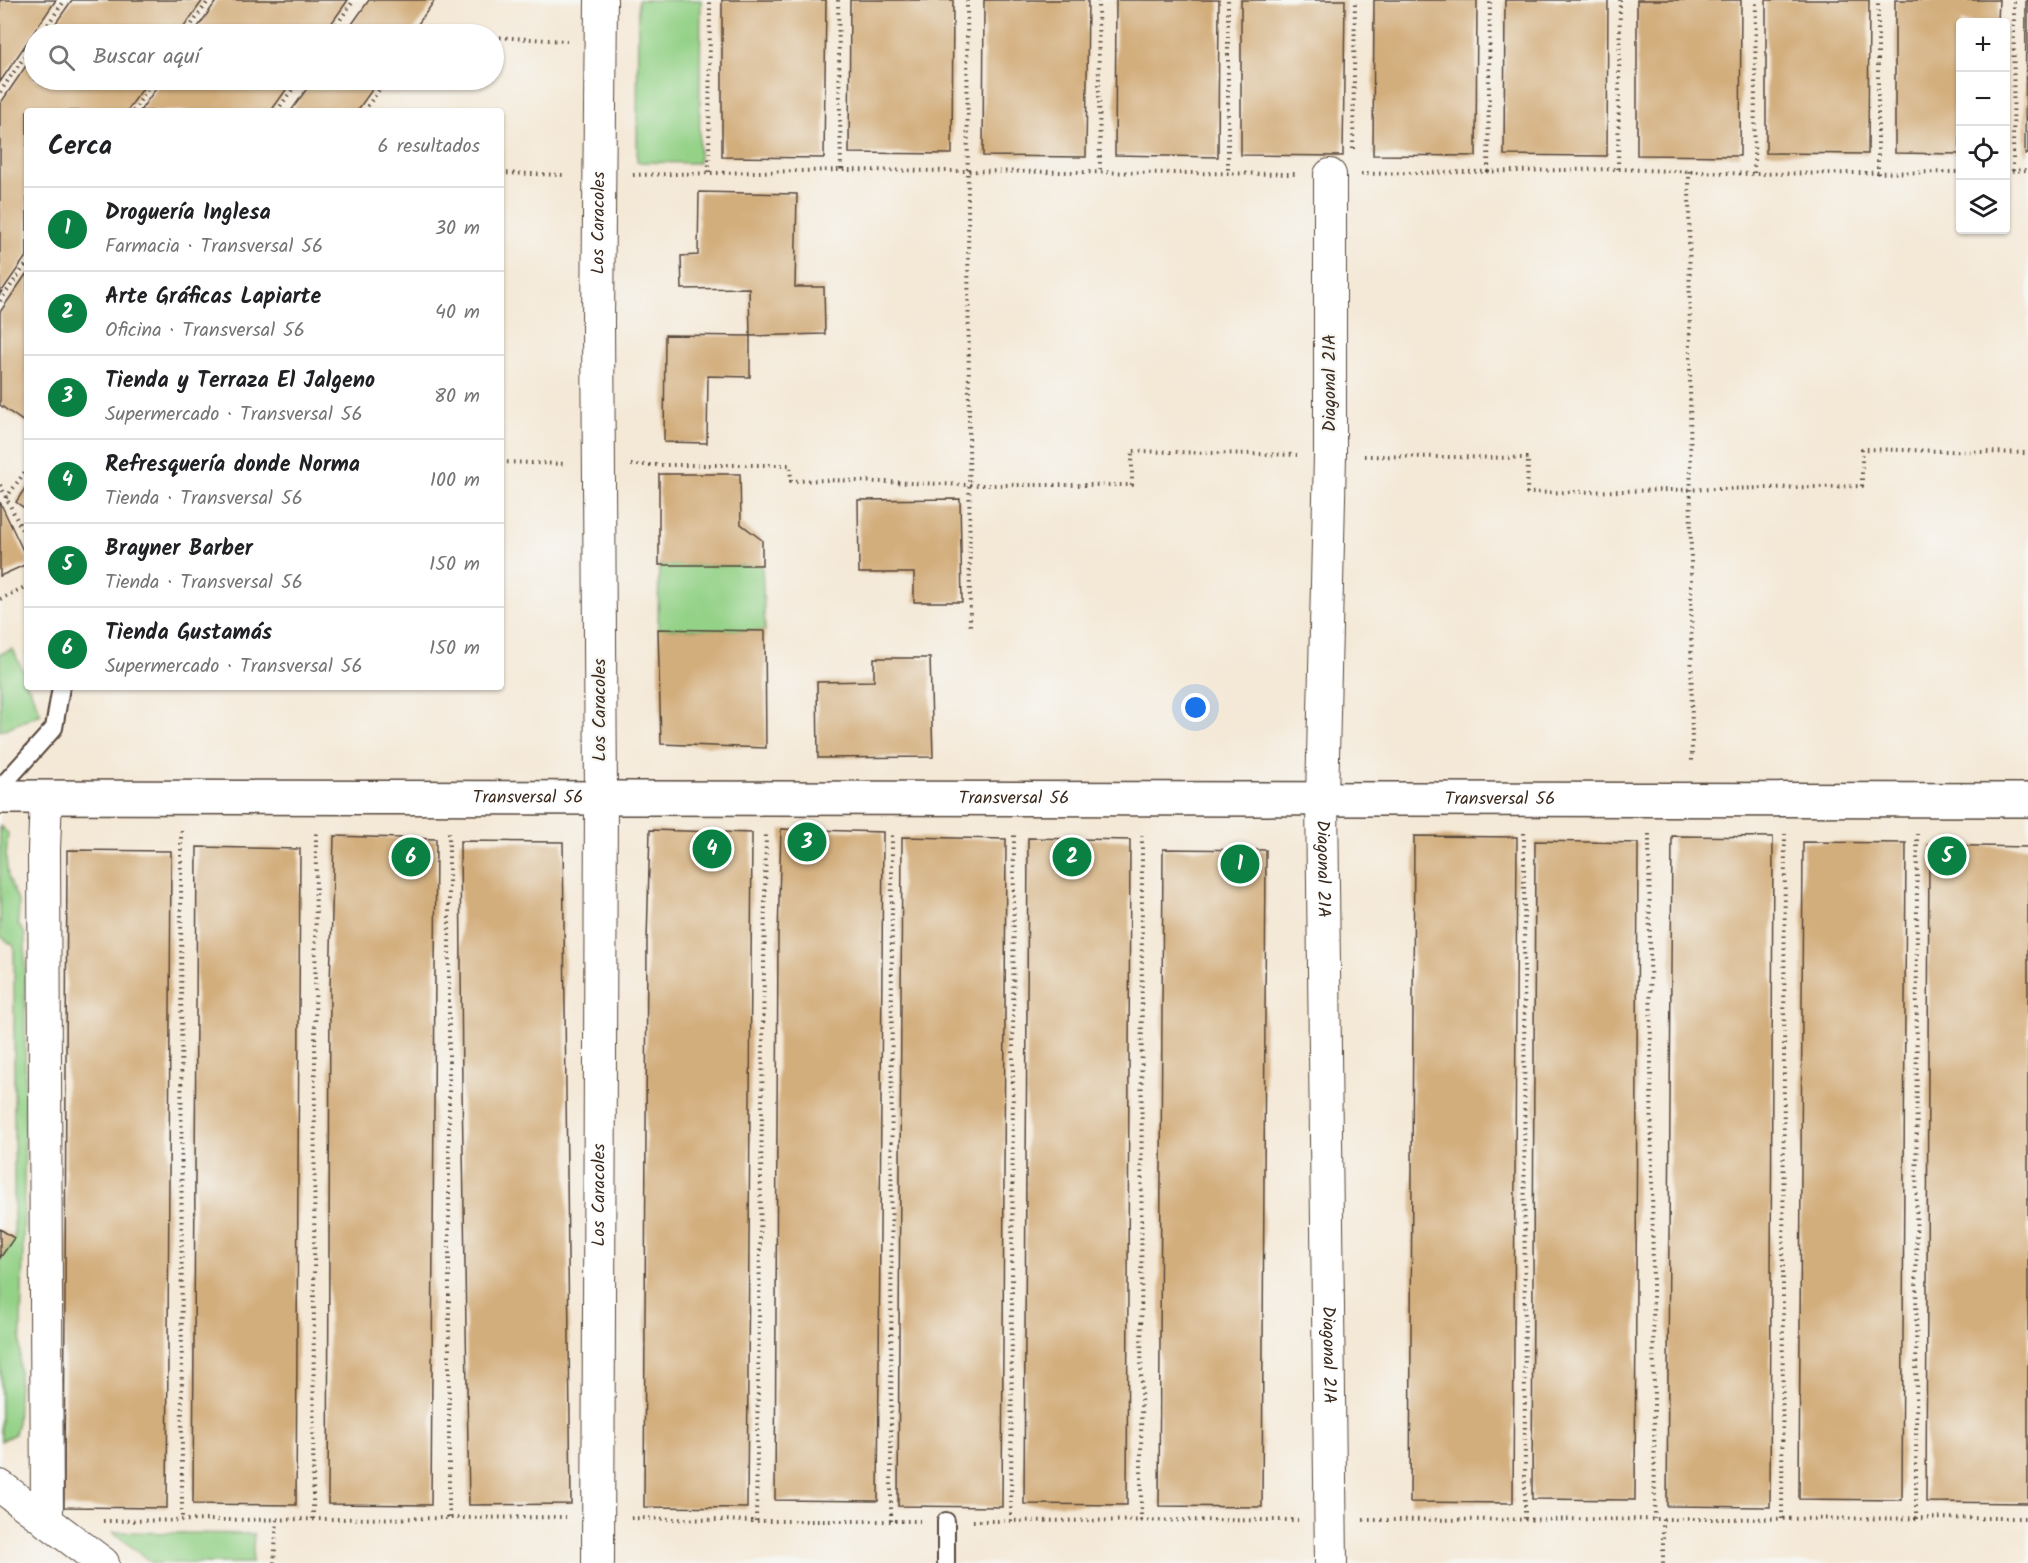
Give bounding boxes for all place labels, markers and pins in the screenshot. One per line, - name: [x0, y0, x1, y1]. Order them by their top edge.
- pin: 3: [788, 820, 826, 864]
- pin: 4: [692, 826, 732, 872]
- pin: 6: [392, 834, 430, 880]
- pin: 2: [1052, 834, 1092, 880]
- pin: 5: [1928, 834, 1966, 878]
- pin: 1: [1220, 842, 1260, 886]

